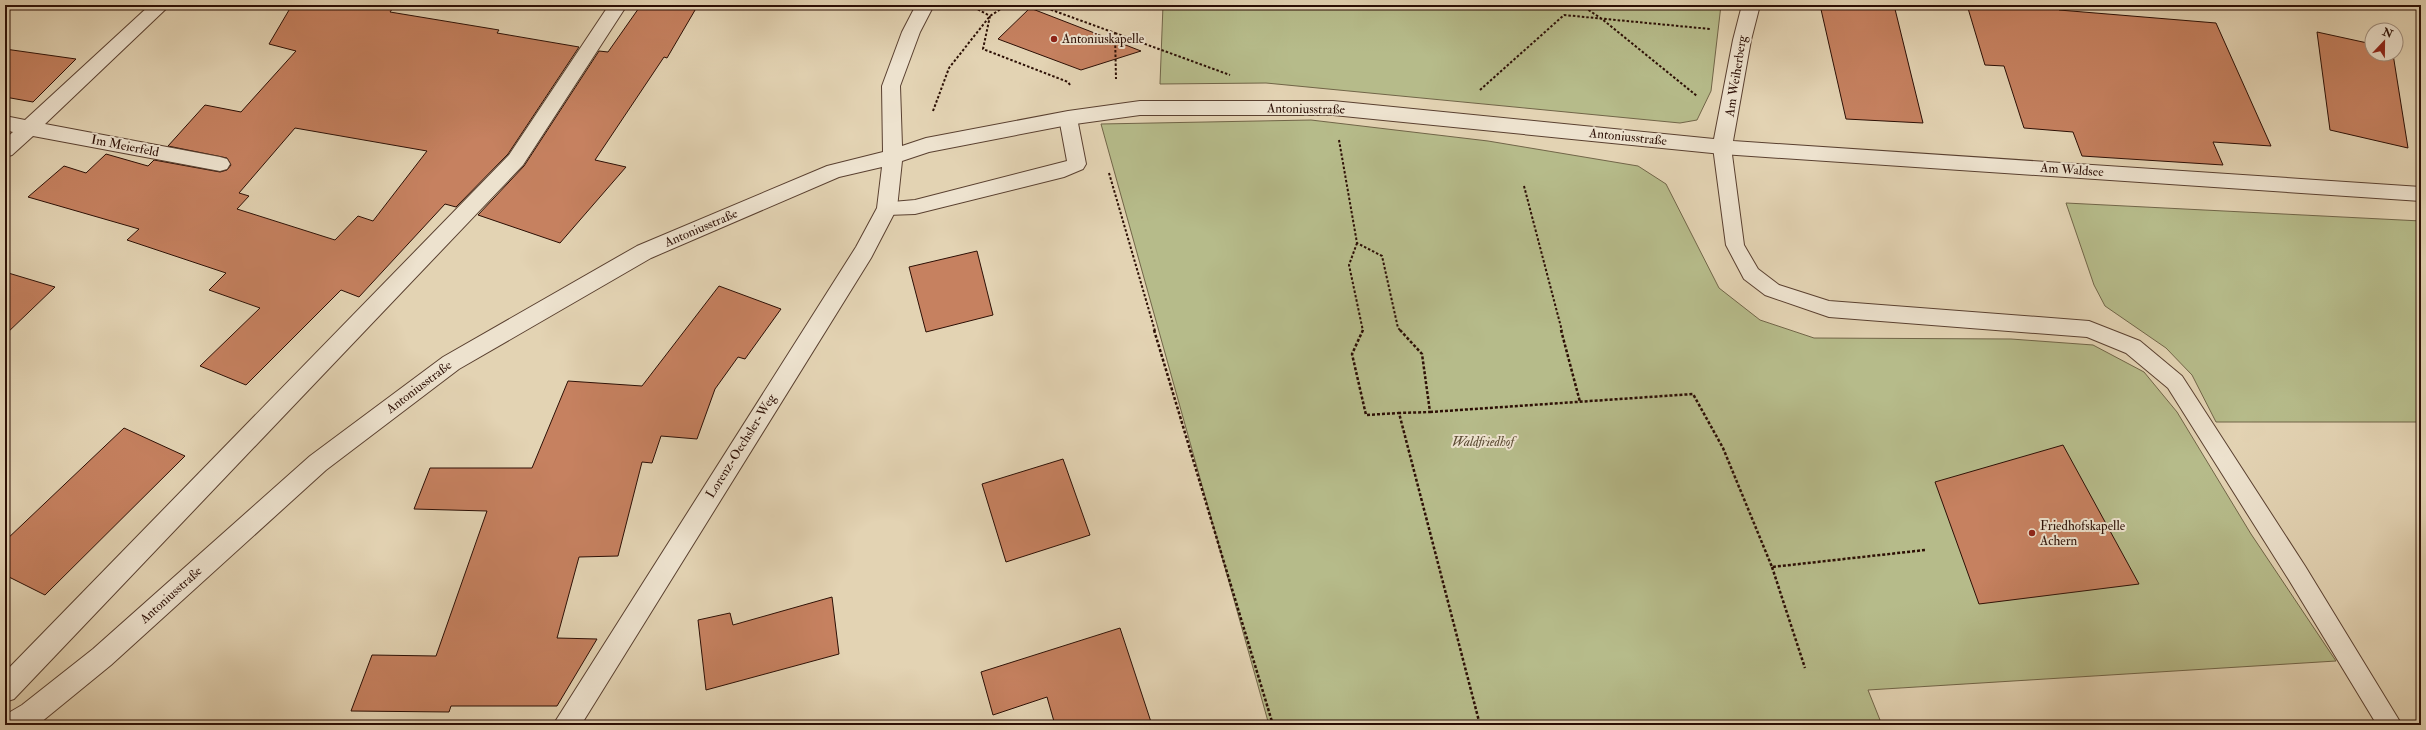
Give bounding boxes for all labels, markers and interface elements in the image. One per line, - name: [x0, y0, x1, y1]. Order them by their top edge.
- north arrow: [2364, 22, 2404, 62]
- text: N: [2380, 25, 2396, 41]
- place label: Antoniuskapelle: [1061, 31, 1145, 48]
- marker: Antoniuskapelle: [1049, 34, 1059, 44]
- street label: Am Weiherberg: [1722, 34, 1750, 119]
- street label: Antoniusstraße: [1266, 100, 1346, 118]
- street label: Antoniusstraße: [1587, 125, 1668, 149]
- street label: Im Meierfeld: [90, 132, 161, 161]
- street label: Am Waldsee: [2039, 160, 2105, 180]
- street label: Antoniusstraße: [661, 205, 741, 251]
- street label: Antoniusstraße: [382, 357, 455, 417]
- street label: Lorenz-Oechsler-Weg: [702, 390, 780, 501]
- park label: Waldfriedhof: [1452, 434, 1517, 450]
- place label: Friedhofskapelle Achern: [2039, 518, 2126, 549]
- marker: Friedhofskapelle Achern: [2027, 528, 2037, 538]
- street label: Antoniusstraße: [136, 563, 206, 628]

